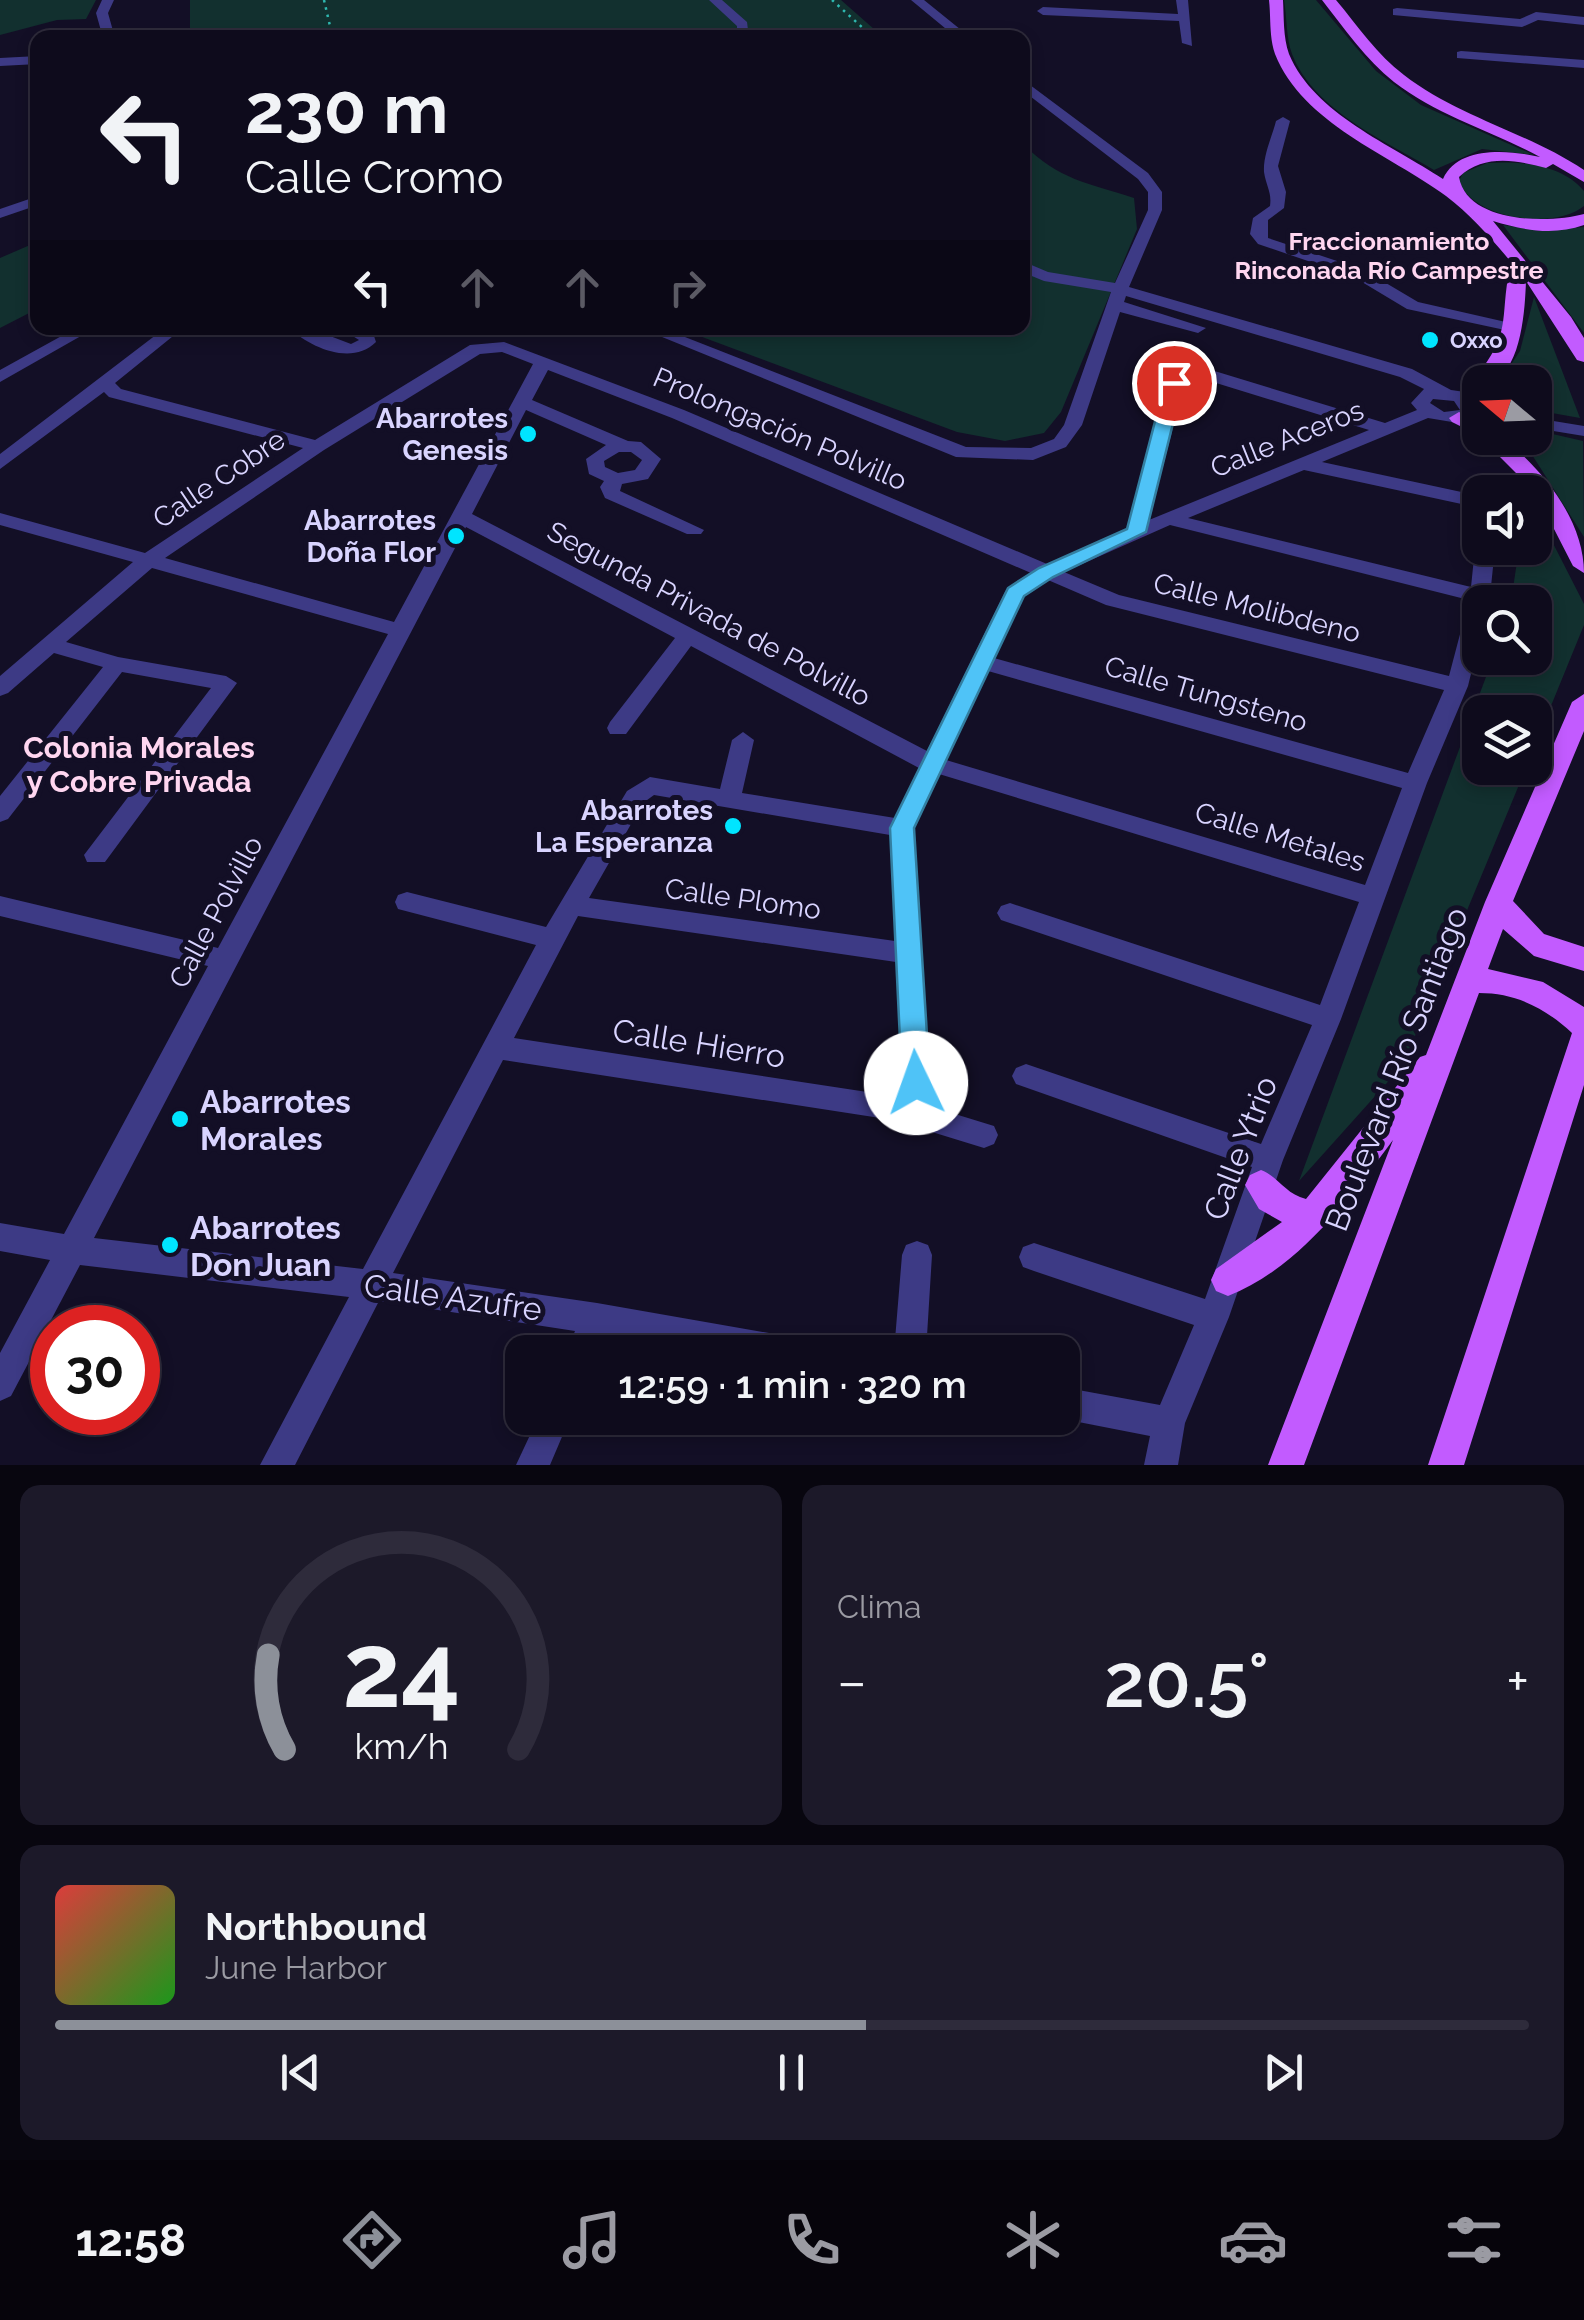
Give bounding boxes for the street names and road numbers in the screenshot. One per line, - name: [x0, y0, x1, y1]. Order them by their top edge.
- street label: Prolongación Polvillo: [648, 361, 912, 497]
- street label: Calle Aceros: [1206, 393, 1368, 485]
- street label: Calle Cobre: [147, 423, 291, 535]
- street label: Segunda Privada de Polvillo: [542, 515, 876, 713]
- street label: Calle Molibdeno: [1150, 566, 1364, 650]
- street label: Calle Tungsteno: [1101, 649, 1311, 739]
- street label: Calle Metales: [1191, 795, 1369, 879]
- street label: Calle Polvillo: [162, 830, 270, 994]
- street label: Calle Plomo: [663, 872, 823, 926]
- street label: Boulevard Río Santiago: [1317, 902, 1475, 1236]
- street label: Calle Hierro: [610, 1011, 788, 1075]
- street label: Calle Ytrio: [1196, 1071, 1284, 1225]
- street label: Calle Azufre: [362, 1266, 544, 1328]

